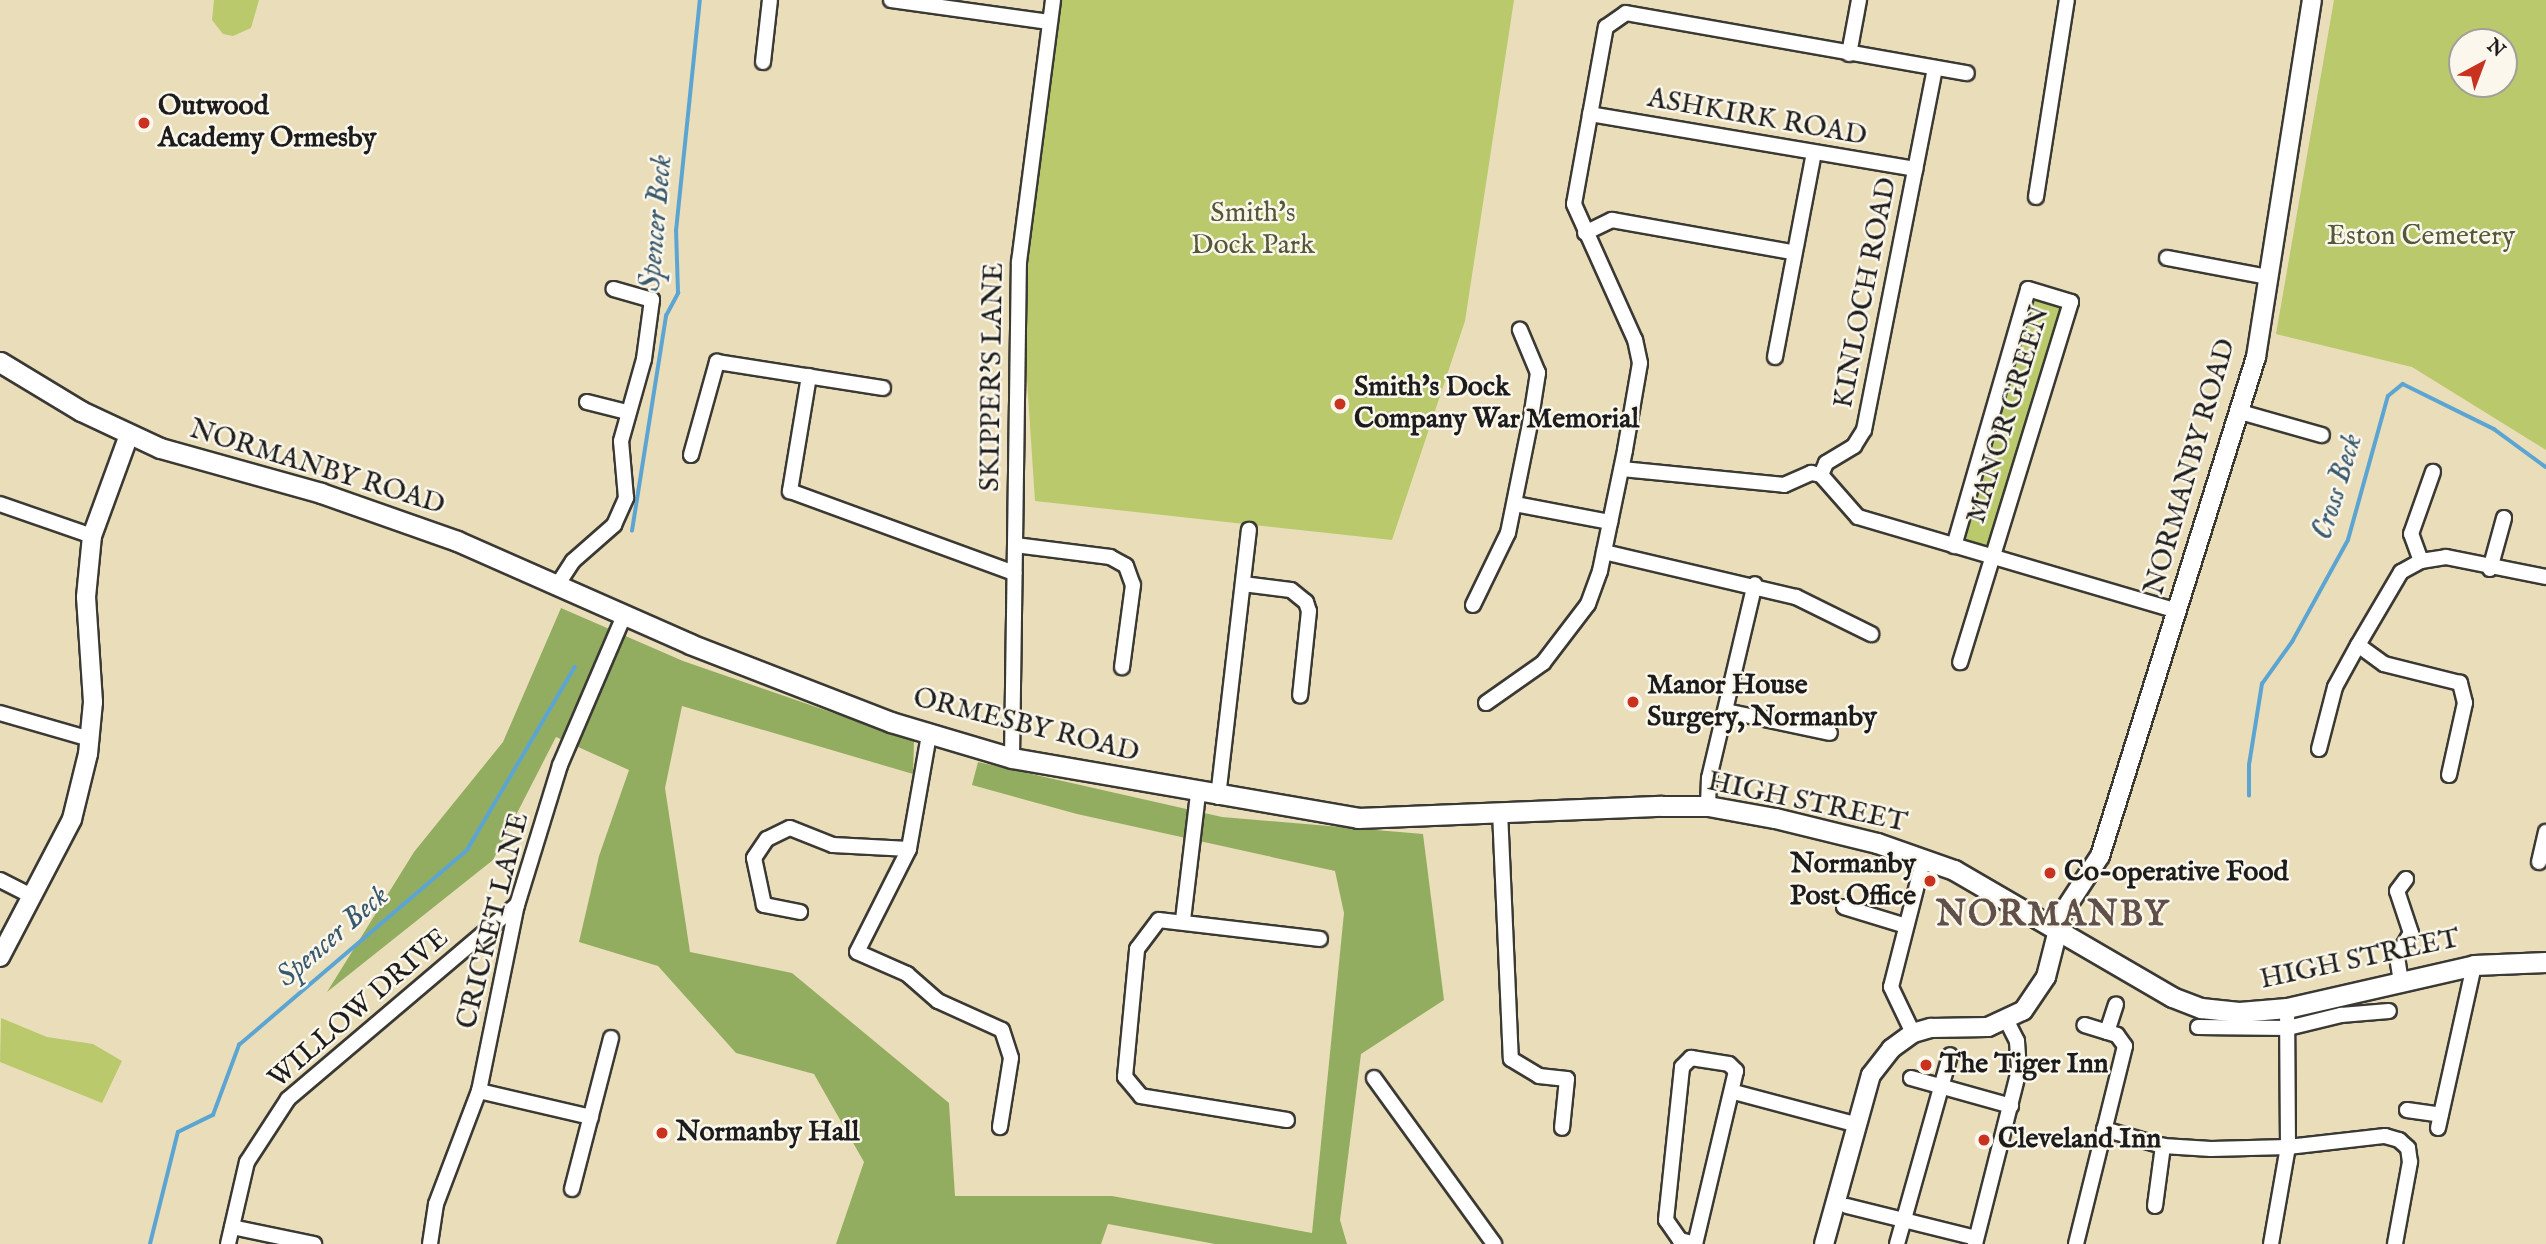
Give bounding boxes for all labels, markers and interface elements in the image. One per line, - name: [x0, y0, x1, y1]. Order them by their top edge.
- north arrow: [2448, 28, 2518, 98]
- text: N: [2481, 34, 2510, 63]
- street label: ASHKIRK ROAD: [1645, 82, 1869, 154]
- place label: Outwood Academy Ormesby: [158, 90, 376, 156]
- marker: Outwood Academy Ormesby: [136, 115, 152, 131]
- water label: Spencer Beck: [633, 153, 681, 293]
- street label: KINLOCH ROAD: [1827, 175, 1905, 411]
- park label: Smith's Dock Park: [1191, 197, 1315, 263]
- park label: Eston Cemetery: [2327, 220, 2515, 254]
- street label: SKIPPER'S LANE: [974, 262, 1012, 492]
- street label: MANOR GREEN: [1960, 302, 2058, 528]
- street label: NORMANBY ROAD: [2138, 335, 2244, 599]
- place label: Smith's Dock Company War Memorial: [1354, 371, 1639, 437]
- marker: Smith's Dock Company War Memorial: [1332, 396, 1348, 412]
- street label: NORMANBY ROAD: [185, 413, 449, 523]
- water label: Cross Beck: [2305, 430, 2371, 544]
- place label: Manor House Surgery, Normanby: [1647, 669, 1877, 735]
- street label: ORMESBY ROAD: [909, 682, 1143, 770]
- marker: Manor House Surgery, Normanby: [1625, 694, 1641, 710]
- street label: HIGH STREET: [1704, 765, 1910, 841]
- street label: CRICKET LANE: [451, 809, 537, 1033]
- place label: Normanby Post Office: [1790, 848, 1916, 914]
- place label: Co-operative Food: [2064, 856, 2288, 890]
- marker: Co-operative Food: [2042, 865, 2058, 881]
- marker: Normanby Post Office: [1922, 873, 1938, 889]
- water label: Spencer Beck: [270, 879, 396, 995]
- district label: NORMANBY: [1937, 895, 2169, 937]
- street label: WILLOW DRIVE: [262, 922, 456, 1096]
- street label: HIGH STREET: [2257, 922, 2463, 998]
- place label: The Tiger Inn: [1940, 1048, 2108, 1082]
- marker: The Tiger Inn: [1918, 1057, 1934, 1073]
- place label: Normanby Hall: [676, 1116, 859, 1150]
- place label: Cleveland Inn: [1998, 1123, 2161, 1157]
- marker: Normanby Hall: [654, 1125, 670, 1141]
- marker: Cleveland Inn: [1976, 1132, 1992, 1148]

